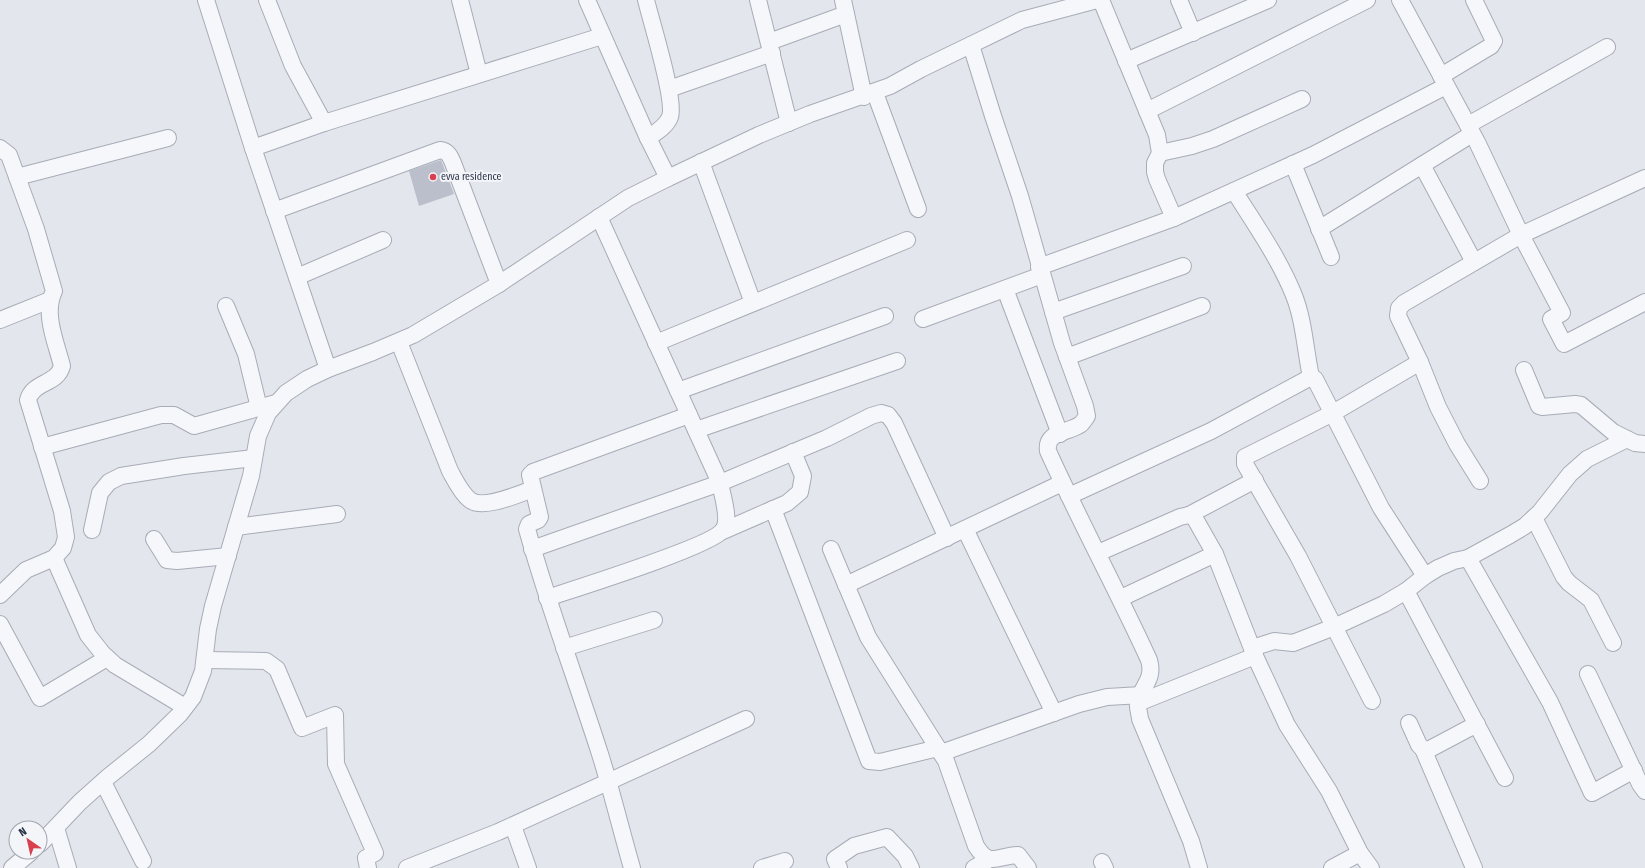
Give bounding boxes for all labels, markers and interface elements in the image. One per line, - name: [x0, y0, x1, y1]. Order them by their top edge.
- place label: evva residence: [441, 171, 502, 183]
- marker: evva residence: [428, 172, 438, 182]
- north arrow: [8, 820, 48, 860]
- text: N: [16, 825, 29, 839]

